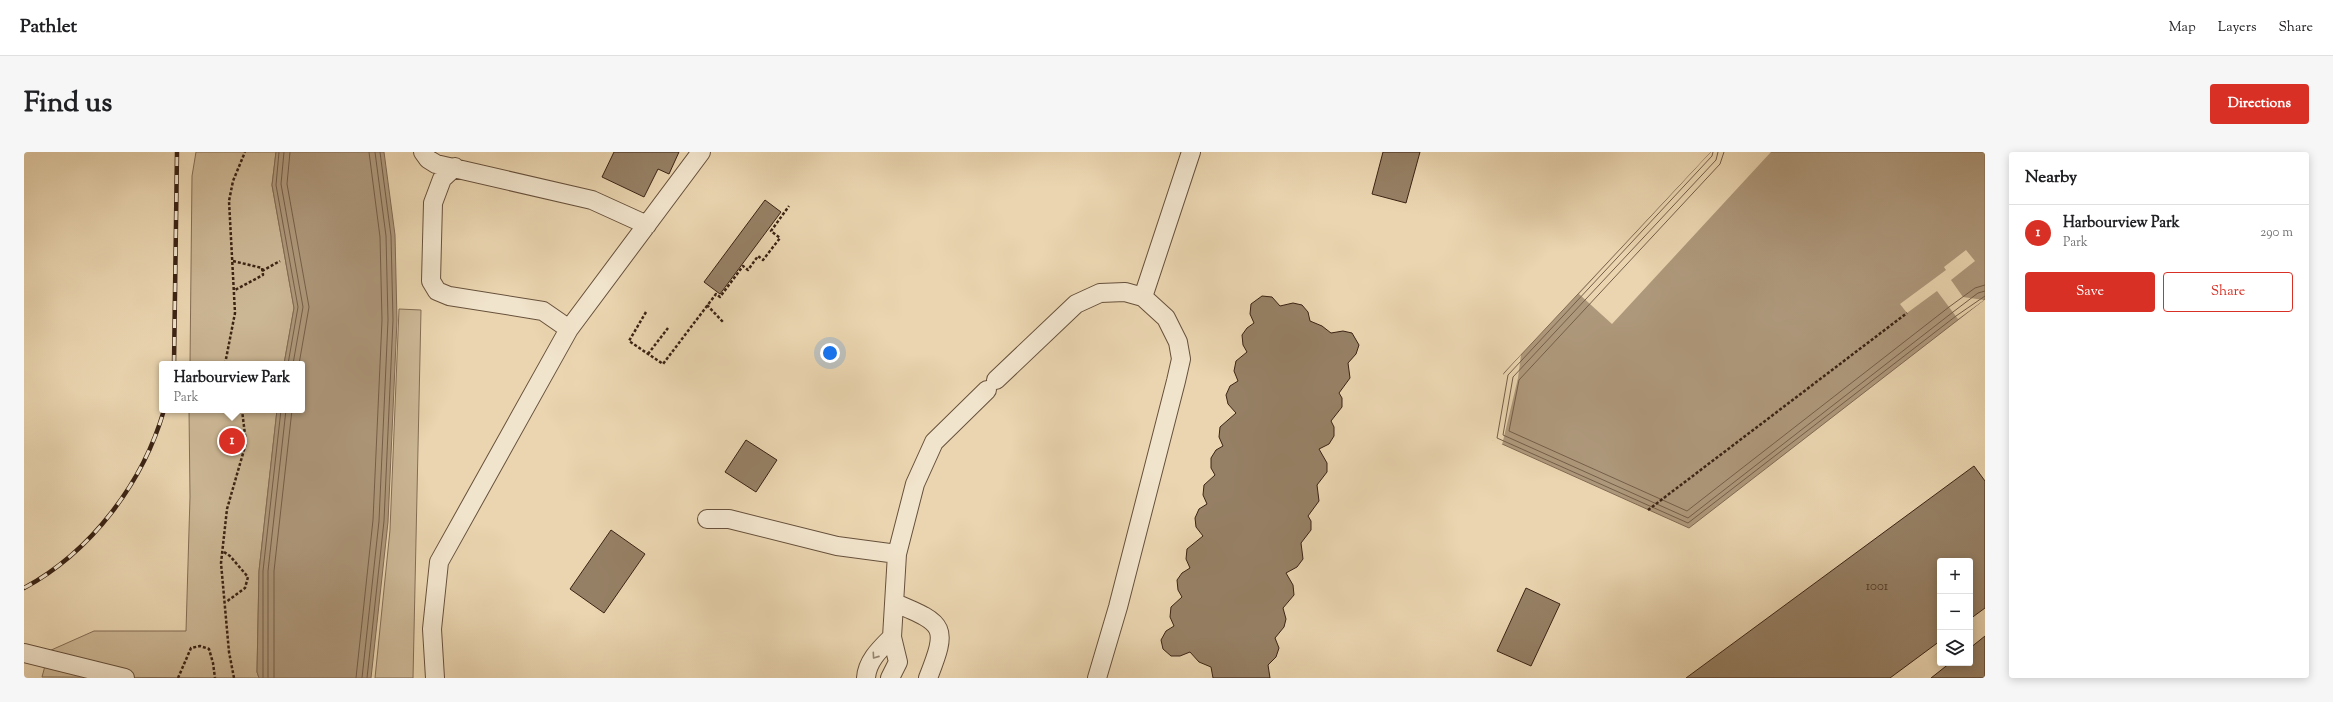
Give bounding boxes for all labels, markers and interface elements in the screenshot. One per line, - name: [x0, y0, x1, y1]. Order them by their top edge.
- text: Pathlet: [20, 14, 77, 41]
- text: Map: [2169, 18, 2196, 38]
- text: Layers: [2218, 18, 2256, 38]
- text: Share: [2278, 18, 2313, 38]
- text: Find us: [24, 84, 112, 124]
- button: Directions: [2210, 84, 2309, 124]
- text: Nearby: [2025, 166, 2077, 190]
- text: Harbourview Park: [2063, 213, 2180, 234]
- text: 1: [2036, 224, 2040, 242]
- text: 290 m: [2260, 224, 2293, 242]
- text: Park: [2063, 234, 2088, 252]
- button: Save: [2025, 272, 2155, 312]
- button: Share: [2163, 272, 2293, 312]
- your location: [820, 343, 840, 363]
- popup: [159, 361, 305, 413]
- text: Harbourview Park: [174, 368, 290, 389]
- text: Park: [174, 389, 199, 407]
- pin: 1: [219, 426, 245, 456]
- map controls: [1937, 558, 1973, 666]
- button: +: [1937, 558, 1973, 594]
- house number: 1001: [1866, 578, 1889, 596]
- button: −: [1937, 594, 1973, 630]
- button: layers: [1937, 630, 1973, 666]
- one-way arrow: [873, 651, 880, 658]

